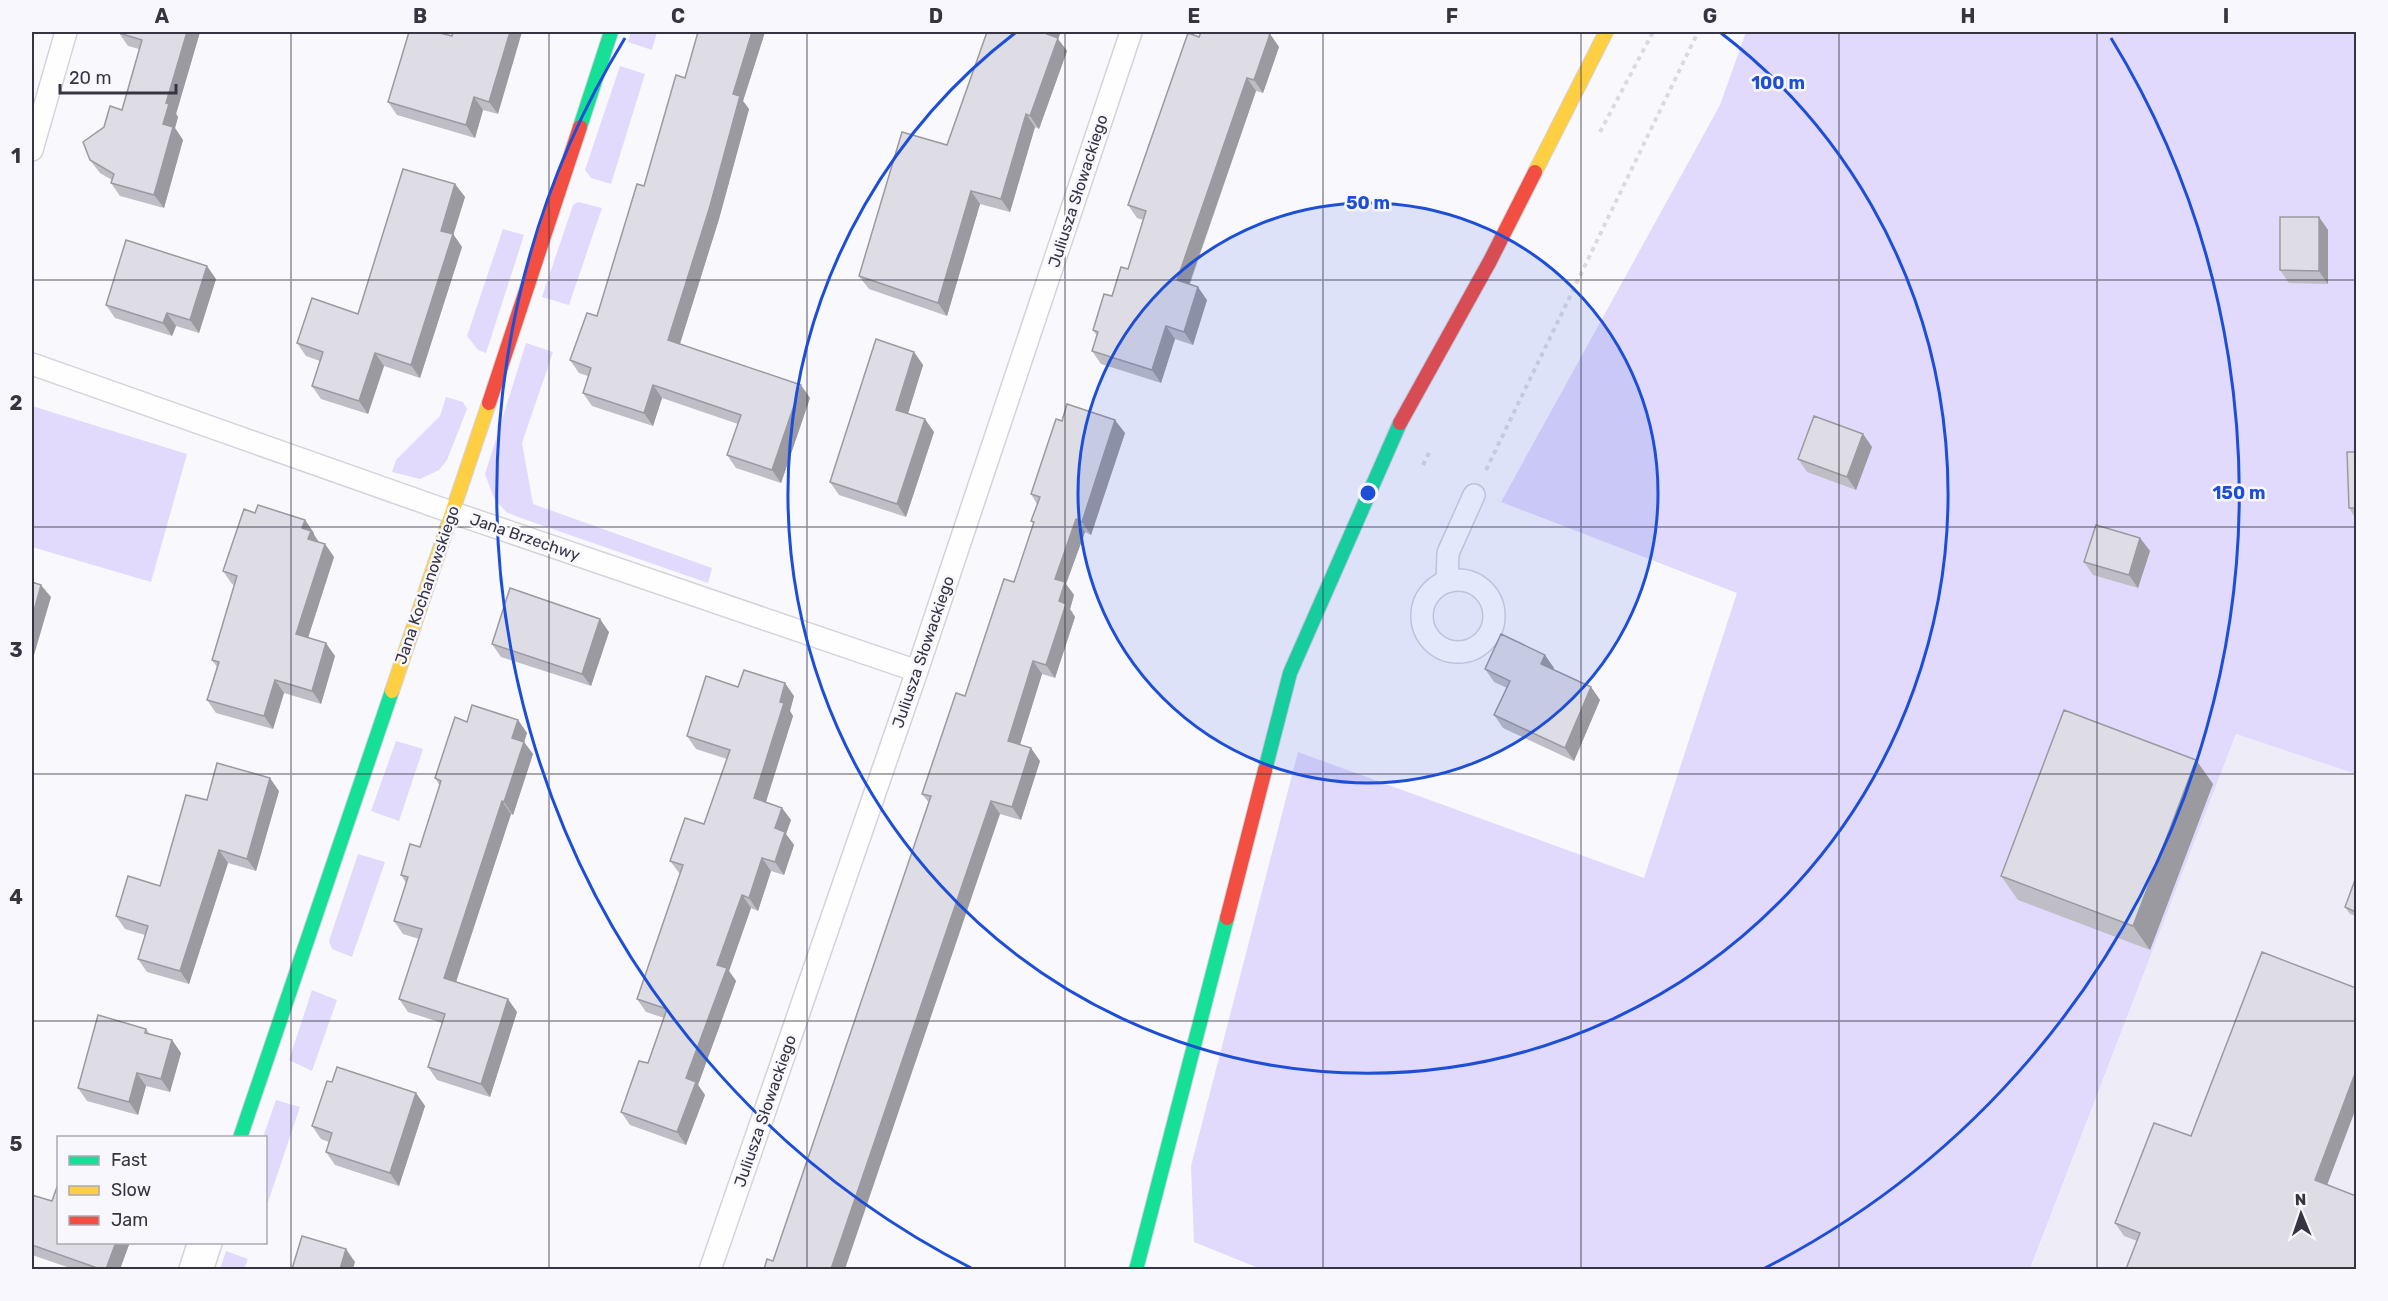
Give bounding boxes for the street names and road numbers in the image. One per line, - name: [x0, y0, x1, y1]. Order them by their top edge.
- street label: Juliusza Słowackiego: [1044, 112, 1112, 270]
- street label: Jana Kochanowskiego: [391, 503, 463, 667]
- street label: Jana Brzechwy: [467, 509, 583, 565]
- street label: Juliusza Słowackiego: [888, 573, 958, 731]
- street label: Juliusza Słowackiego: [730, 1032, 800, 1190]

